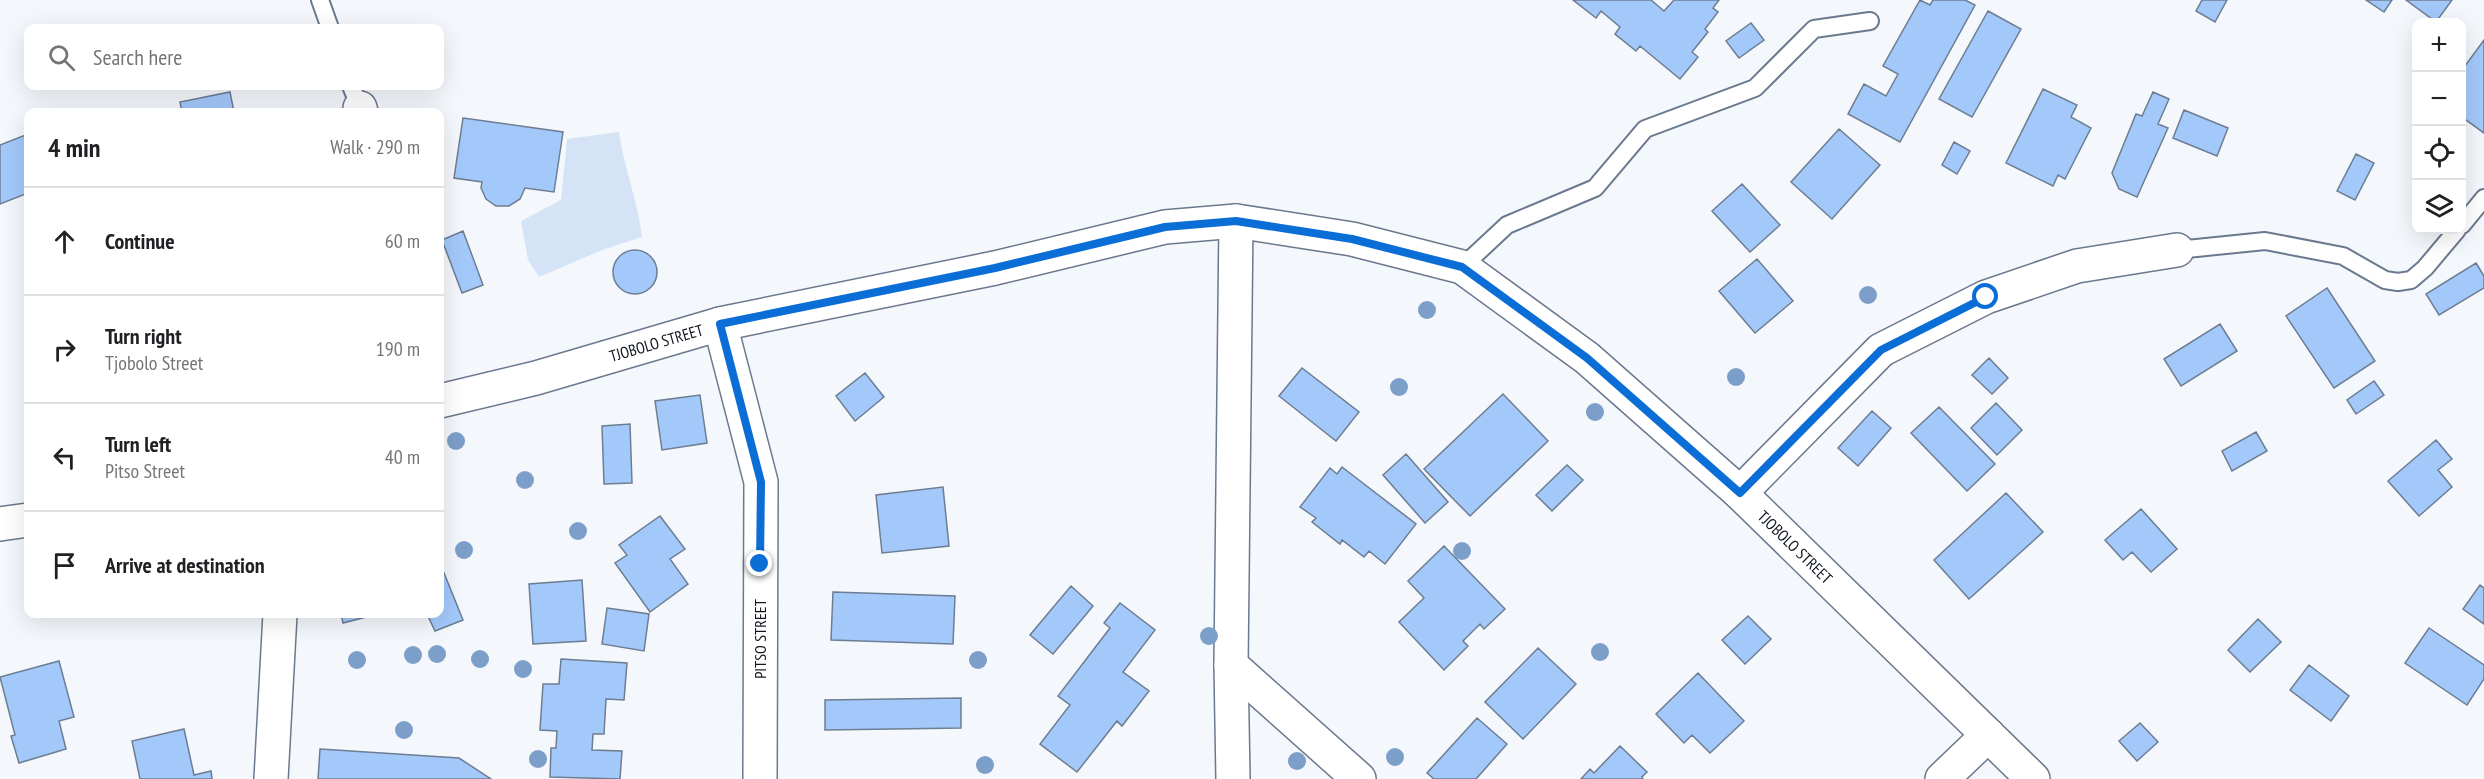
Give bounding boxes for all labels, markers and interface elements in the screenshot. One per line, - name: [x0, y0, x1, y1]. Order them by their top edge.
- map controls: [2412, 18, 2466, 234]
- button: +: [2412, 18, 2466, 72]
- search box: [24, 24, 444, 90]
- icon: search: [45, 41, 78, 74]
- text: Search here: [93, 43, 182, 71]
- button: −: [2412, 72, 2466, 126]
- button: locate: [2412, 126, 2466, 180]
- text: 4 min: [48, 131, 101, 164]
- text: Walk · 290 m: [330, 134, 420, 160]
- button: layers: [2412, 180, 2466, 234]
- icon: ahead: [48, 225, 81, 258]
- text: Continue: [105, 227, 175, 255]
- text: 60 m: [385, 228, 420, 254]
- route start: [1972, 283, 1998, 309]
- street label: TJOBOLO STREET: [607, 320, 705, 366]
- text: Turn right: [105, 322, 182, 350]
- icon: right: [48, 333, 81, 366]
- text: 190 m: [376, 336, 420, 362]
- text: Tjobolo Street: [105, 350, 203, 376]
- text: Turn left: [105, 430, 171, 458]
- icon: left: [48, 441, 81, 474]
- text: 40 m: [385, 444, 420, 470]
- text: Pitso Street: [105, 458, 185, 484]
- street label: TJOBOLO STREET: [1754, 506, 1837, 588]
- icon: arrive: [48, 549, 81, 582]
- route end: [746, 550, 772, 576]
- text: Arrive at destination: [105, 551, 265, 579]
- street label: PITSO STREET: [750, 599, 770, 679]

